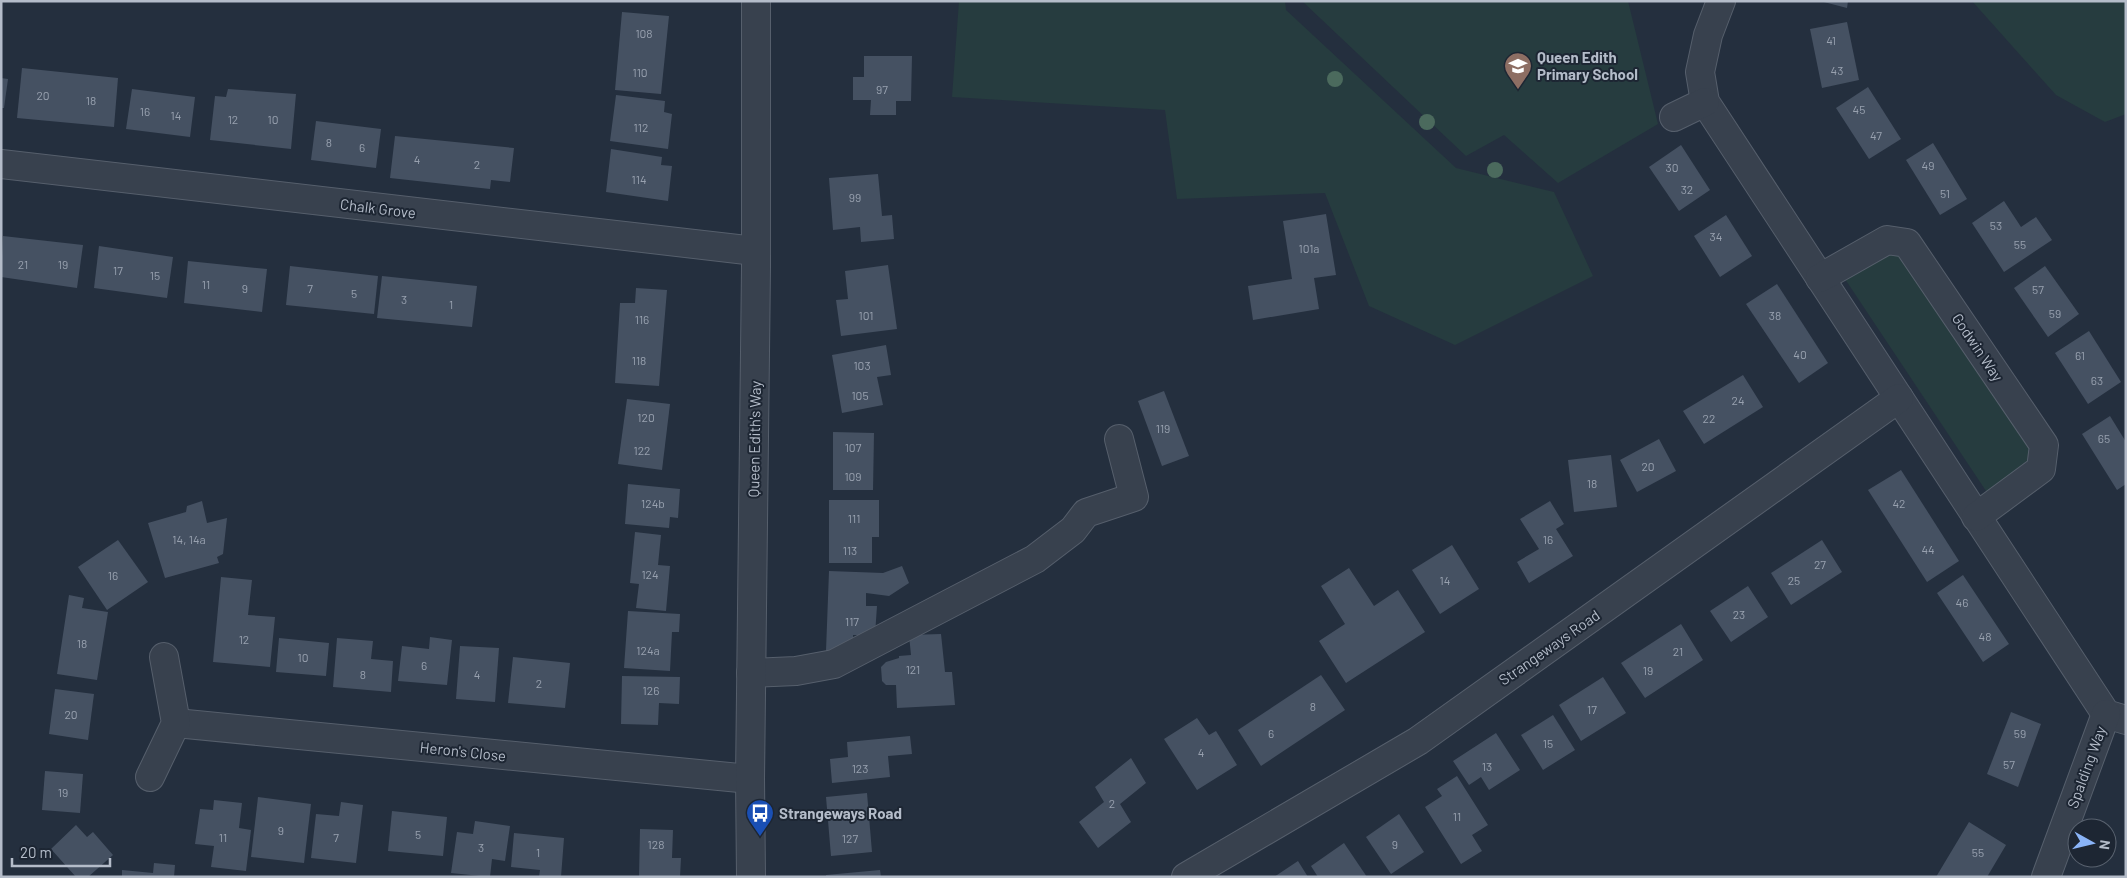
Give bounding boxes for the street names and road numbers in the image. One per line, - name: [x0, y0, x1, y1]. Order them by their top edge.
- street label: Chalk Grove: [339, 194, 417, 222]
- street label: Godwin Way: [1949, 310, 2007, 385]
- street label: Queen Edith's Way: [744, 380, 764, 497]
- street label: Strangeways Road: [1495, 605, 1603, 689]
- street label: Spalding Way: [2063, 723, 2109, 811]
- street label: Heron's Close: [419, 738, 507, 764]

